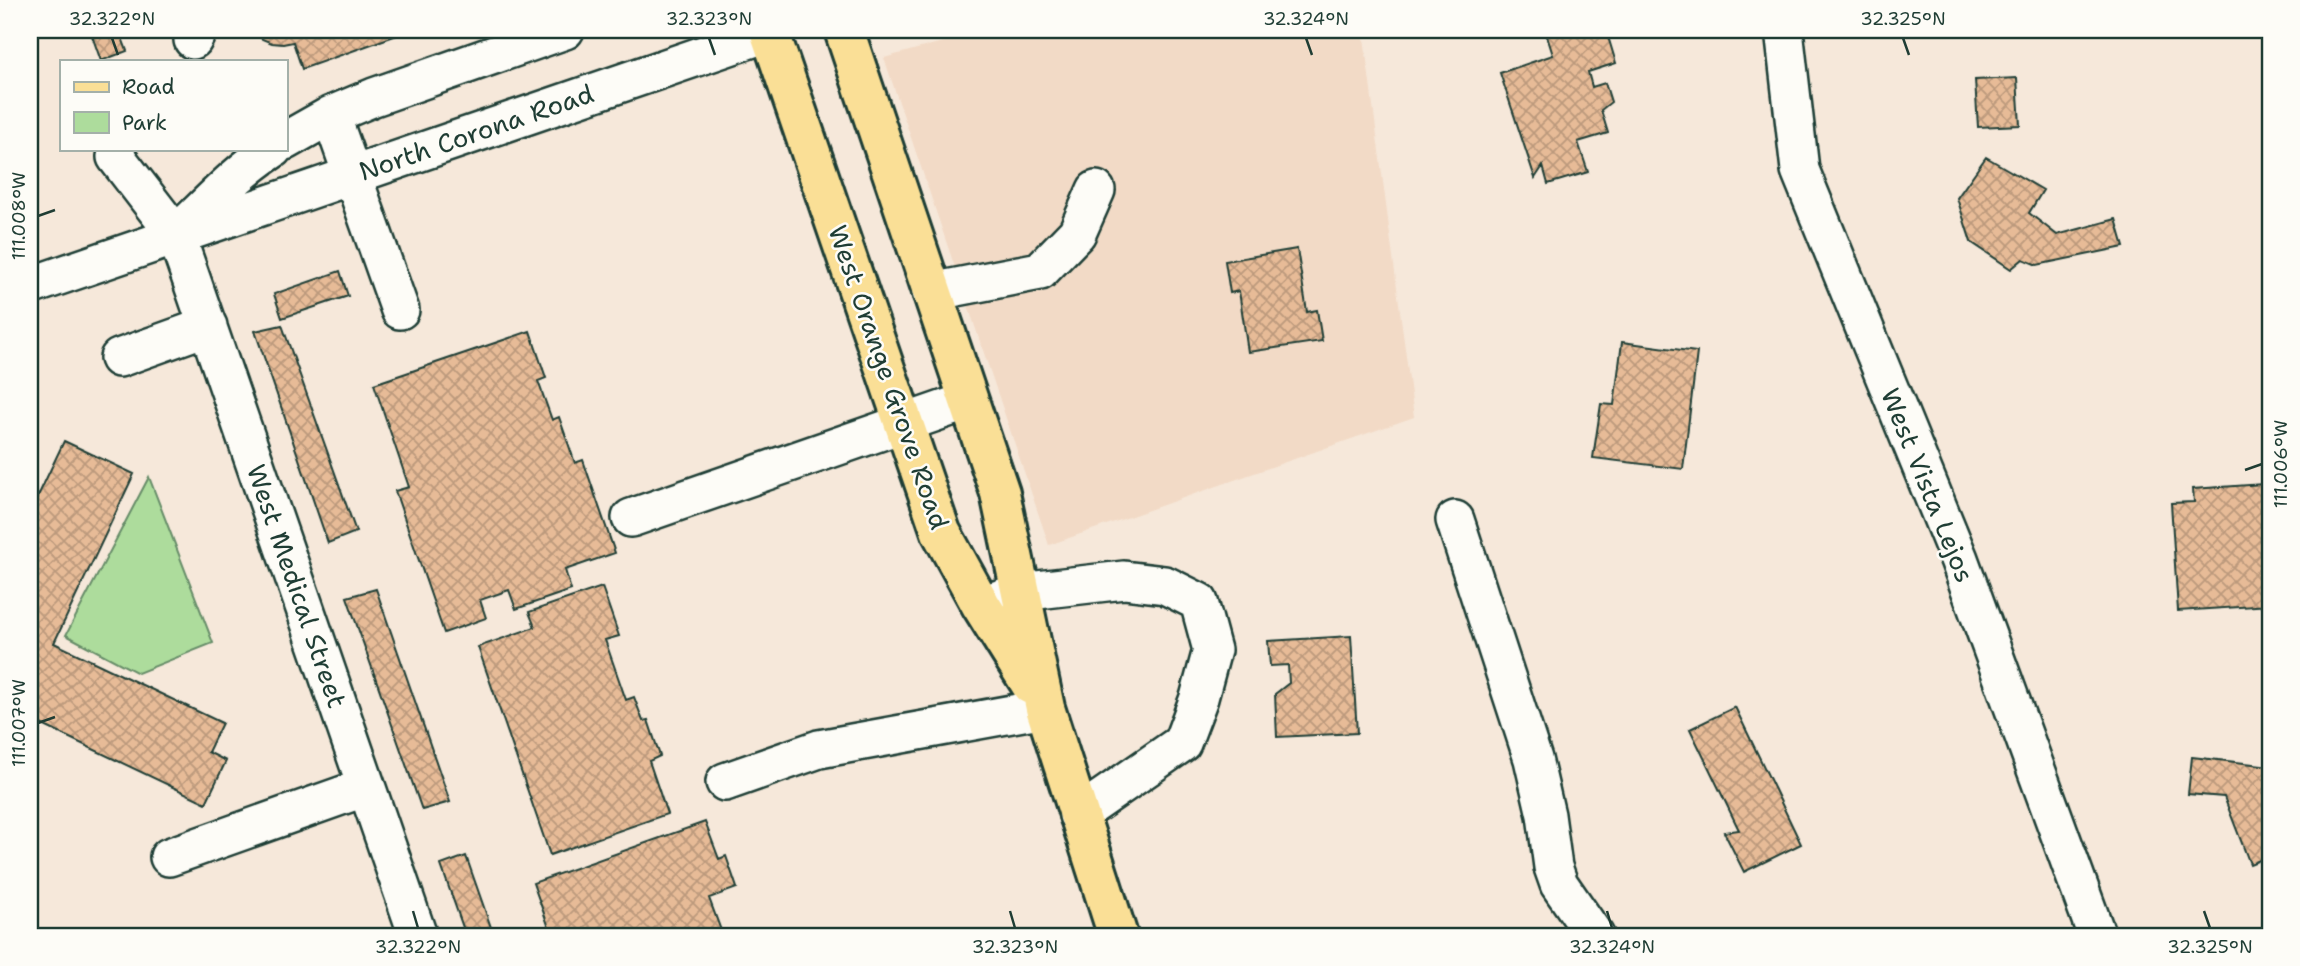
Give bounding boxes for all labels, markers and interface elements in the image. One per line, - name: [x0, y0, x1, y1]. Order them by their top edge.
- text: 32.322°N: [69, 7, 155, 31]
- text: 32.323°N: [666, 7, 752, 31]
- text: 32.324°N: [1263, 7, 1349, 31]
- text: 32.325°N: [1860, 7, 1946, 31]
- legend: [60, 60, 287, 150]
- text: Road: [122, 73, 175, 101]
- street label: North Corona Road: [354, 75, 598, 189]
- text: Park: [122, 109, 167, 137]
- text: 111.008°W: [7, 172, 31, 260]
- street label: West Orange Grove Road: [820, 220, 958, 534]
- street label: West Vista Lejos: [1873, 383, 1983, 587]
- text: 111.006°W: [2269, 420, 2293, 508]
- street label: West Medical Street: [239, 460, 355, 712]
- text: 111.007°W: [7, 679, 31, 767]
- text: 32.322°N: [375, 935, 461, 959]
- text: 32.323°N: [972, 935, 1058, 959]
- text: 32.324°N: [1569, 935, 1655, 959]
- text: 32.325°N: [2167, 935, 2253, 959]

